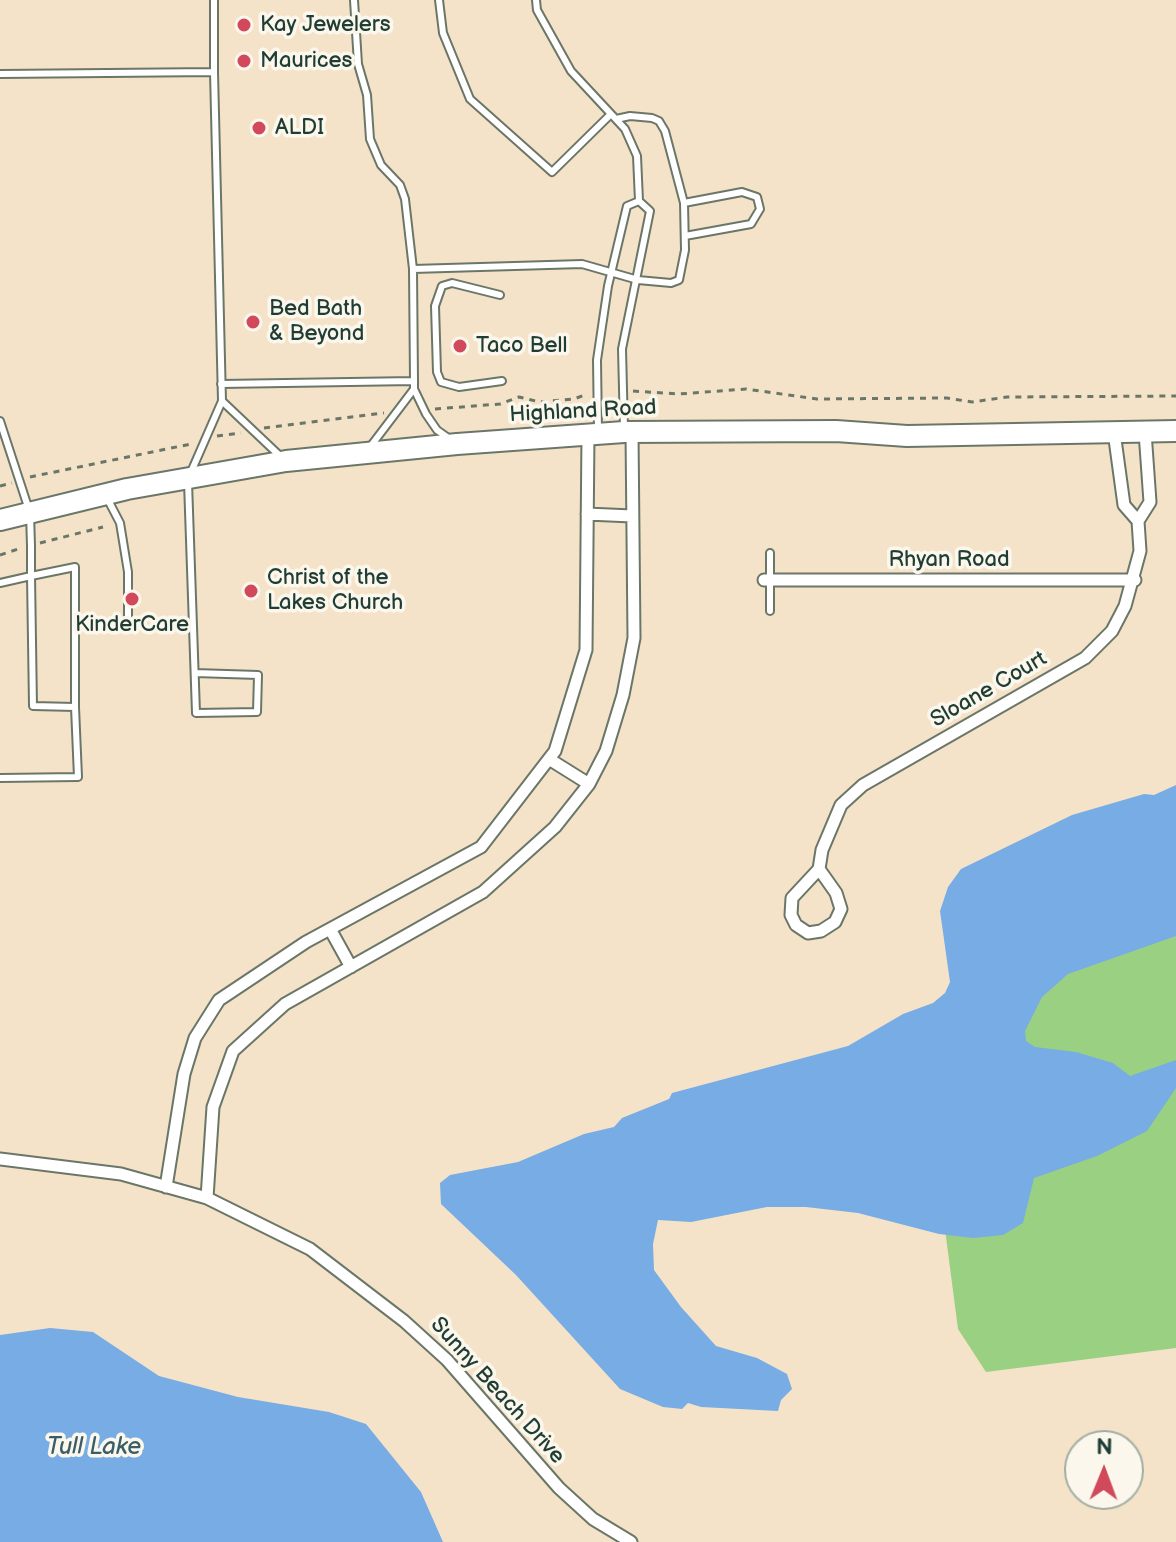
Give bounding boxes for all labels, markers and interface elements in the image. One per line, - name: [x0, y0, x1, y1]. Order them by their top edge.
- place label: Kay Jewelers: [260, 12, 391, 38]
- marker: Kay Jewelers: [235, 16, 253, 34]
- place label: Maurices: [260, 48, 352, 74]
- marker: Maurices: [235, 52, 253, 70]
- place label: ALDI: [275, 115, 324, 141]
- marker: ALDI: [250, 119, 268, 137]
- place label: Bed Bath & Beyond: [269, 296, 364, 348]
- marker: Bed Bath & Beyond: [244, 313, 262, 331]
- place label: Taco Bell: [476, 333, 567, 359]
- marker: Taco Bell: [451, 337, 469, 355]
- street label: Highland Road: [509, 395, 657, 429]
- street label: Rhyan Road: [888, 547, 1010, 573]
- place label: Christ of the Lakes Church: [267, 565, 403, 616]
- marker: Christ of the Lakes Church: [242, 582, 260, 600]
- marker: KinderCare: [123, 590, 141, 608]
- place label: KinderCare: [75, 612, 189, 638]
- street label: Sloane Court: [926, 646, 1052, 734]
- street label: Sunny Beach Drive: [424, 1312, 570, 1470]
- north arrow: [1064, 1430, 1144, 1510]
- water label: Tull Lake: [47, 1434, 141, 1462]
- text: N: [1096, 1434, 1113, 1461]

